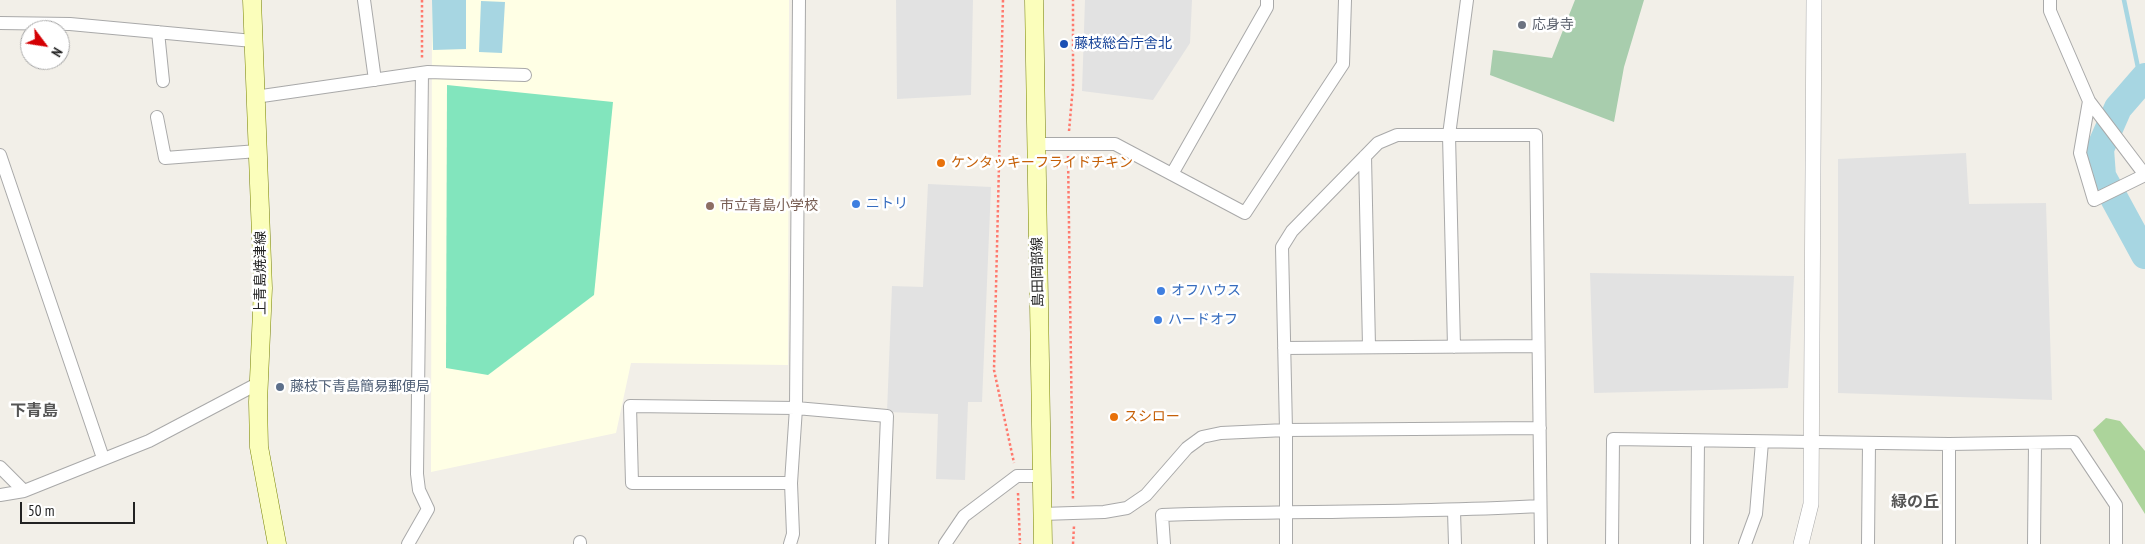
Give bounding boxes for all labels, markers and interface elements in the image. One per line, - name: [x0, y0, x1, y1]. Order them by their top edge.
- place label: 応身寺: [1532, 17, 1574, 33]
- marker: 応身寺: [1516, 19, 1528, 31]
- north arrow: [20, 20, 70, 70]
- place label: 藤枝総合庁舎北: [1074, 36, 1172, 52]
- marker: 藤枝総合庁舎北: [1058, 38, 1070, 50]
- text: N: [47, 44, 67, 60]
- place label: ケンタッキーフライドチキン: [951, 155, 1133, 171]
- marker: ケンタッキーフライドチキン: [935, 157, 947, 169]
- place label: ニトリ: [866, 196, 908, 212]
- place label: 市立青島小学校: [720, 198, 818, 214]
- marker: ニトリ: [850, 198, 862, 210]
- marker: 市立青島小学校: [704, 200, 716, 212]
- street label: 上青島焼津線: [253, 231, 269, 315]
- street label: 島田岡部線: [1029, 237, 1047, 307]
- place label: オフハウス: [1171, 283, 1241, 299]
- marker: オフハウス: [1155, 285, 1167, 297]
- place label: ハードオフ: [1168, 312, 1238, 328]
- marker: ハードオフ: [1152, 314, 1164, 326]
- place label: 藤枝下青島簡易郵便局: [290, 379, 430, 395]
- marker: 藤枝下青島簡易郵便局: [274, 381, 286, 393]
- district label: 下青島: [10, 401, 58, 421]
- place label: スシロー: [1124, 409, 1180, 425]
- marker: スシロー: [1108, 411, 1120, 423]
- scale bar: [22, 492, 138, 524]
- district label: 緑の丘: [1891, 492, 1939, 512]
- text: 50 m: [28, 501, 54, 520]

